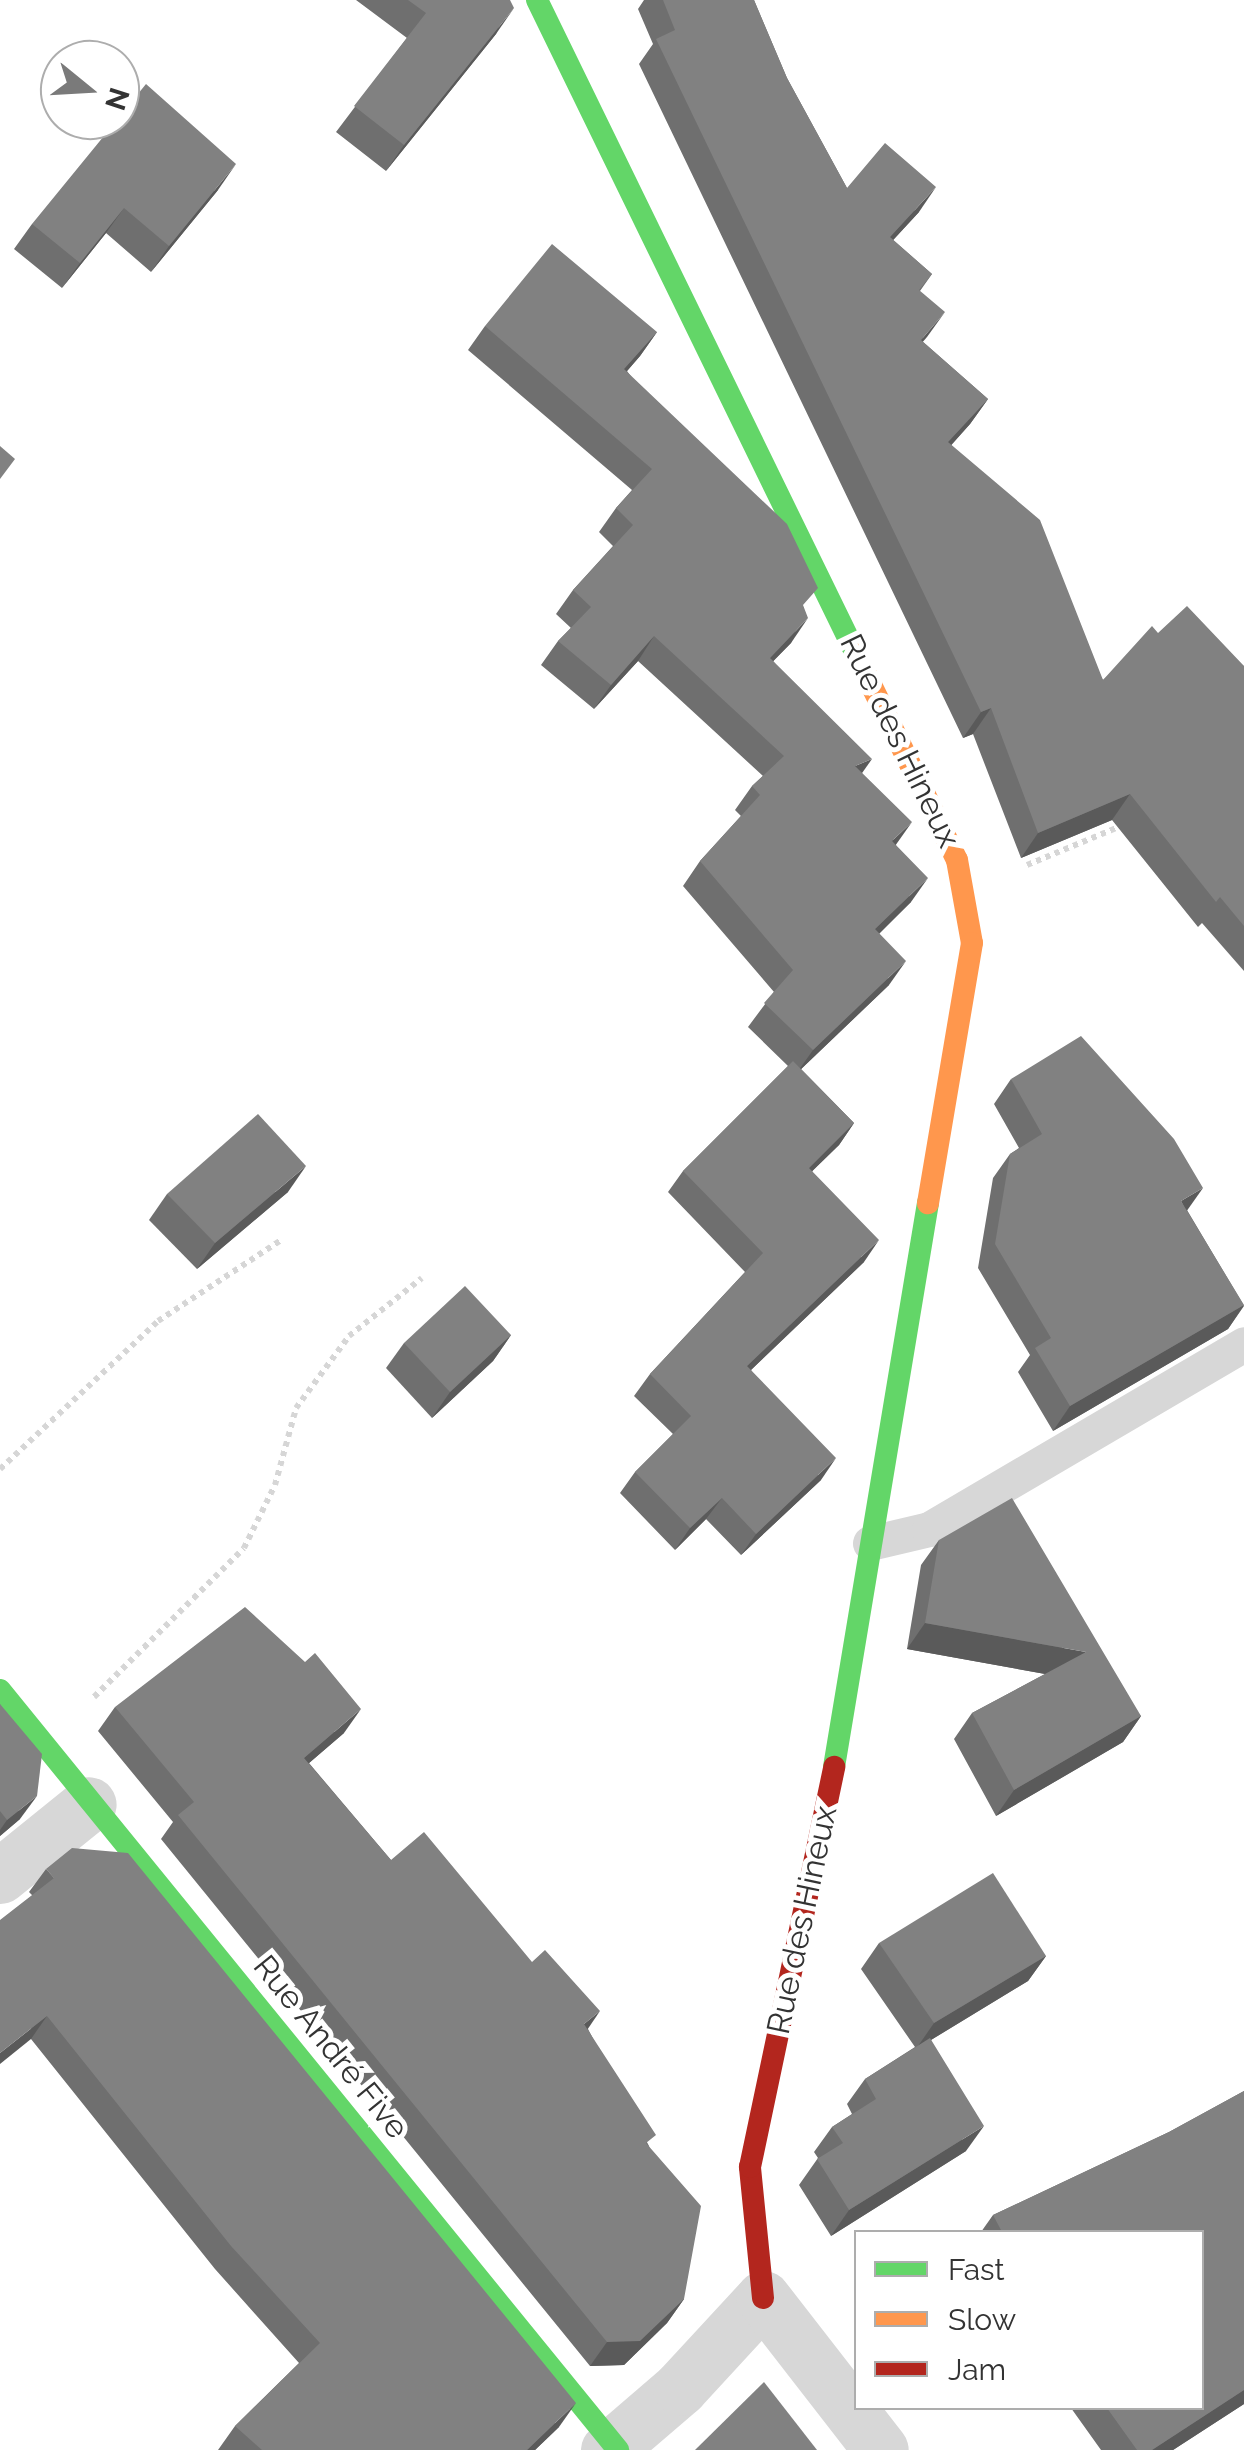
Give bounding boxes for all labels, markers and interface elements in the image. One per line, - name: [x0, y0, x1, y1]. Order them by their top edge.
- north arrow: [40, 40, 140, 140]
- text: N: [98, 84, 136, 114]
- street label: Rue des Hineux: [832, 628, 968, 854]
- street label: Rue des Hineux: [759, 1803, 845, 2037]
- street label: Rue André Five: [245, 1947, 417, 2147]
- legend: [854, 2230, 1204, 2410]
- text: Fast: [948, 2252, 1005, 2287]
- text: Slow: [948, 2302, 1016, 2337]
- text: Jam: [948, 2352, 1006, 2387]

